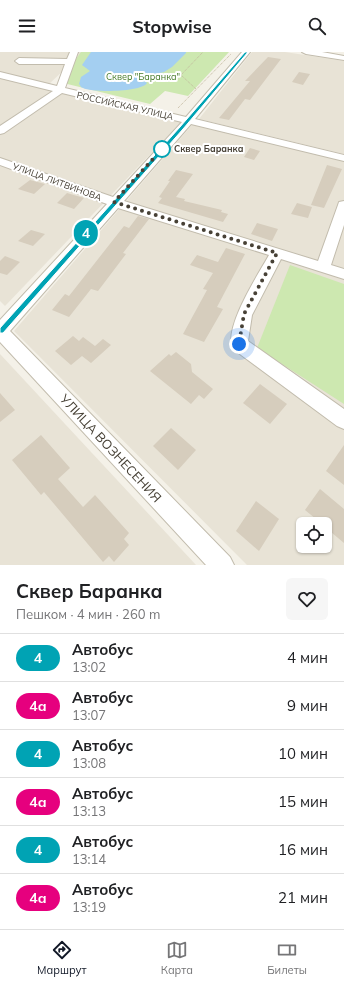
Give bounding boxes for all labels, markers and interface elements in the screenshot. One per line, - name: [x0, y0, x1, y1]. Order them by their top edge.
- icon: menu: [16, 15, 38, 37]
- text: Stopwise: [132, 15, 212, 38]
- icon: search: [306, 15, 328, 37]
- park label: Сквер "Баранка": [106, 71, 180, 82]
- street label: РОССИЙСКАЯ УЛИЦА: [76, 89, 175, 122]
- marker: Сквер Баранка: [153, 140, 171, 158]
- place label: Сквер Баранка: [174, 143, 244, 154]
- street label: УЛИЦА ЛИТВИНОВА: [10, 160, 104, 203]
- line badge: 4: [73, 220, 99, 246]
- text: 4: [82, 224, 90, 242]
- your location: [229, 334, 249, 354]
- street label: УЛИЦА ВОЗНЕСЕНИЯ: [56, 390, 165, 505]
- map controls: [296, 517, 332, 553]
- button: locate: [296, 517, 332, 553]
- button: heart: [286, 578, 328, 620]
- text: Сквер Баранка: [16, 579, 163, 603]
- text: Пешком · 4 мин · 260 m: [16, 606, 160, 622]
- text: Автобус: [72, 640, 133, 659]
- text: 4 мин: [287, 648, 328, 667]
- text: 4: [34, 649, 42, 667]
- text: 13:02: [72, 659, 106, 675]
- text: Автобус: [72, 688, 133, 707]
- text: 9 мин: [287, 696, 328, 715]
- text: 4а: [29, 697, 47, 715]
- text: 13:07: [72, 707, 106, 723]
- text: Автобус: [72, 736, 133, 755]
- text: 10 мин: [278, 744, 328, 763]
- text: 4: [34, 745, 42, 763]
- text: 13:08: [72, 755, 106, 771]
- text: Автобус: [72, 784, 133, 803]
- text: 15 мин: [278, 792, 328, 811]
- text: 4а: [29, 793, 47, 811]
- text: 13:13: [72, 803, 106, 819]
- text: Автобус: [72, 832, 133, 851]
- text: 16 мин: [278, 840, 328, 859]
- text: 4: [34, 841, 42, 859]
- text: 13:14: [72, 851, 106, 867]
- text: Автобус: [72, 880, 133, 899]
- text: 21 мин: [278, 888, 328, 907]
- text: 4а: [29, 889, 47, 907]
- text: 13:19: [72, 899, 106, 915]
- tab: Маршрут: [37, 939, 87, 977]
- tab: Карта: [161, 939, 193, 977]
- tab: Билеты: [267, 939, 307, 977]

